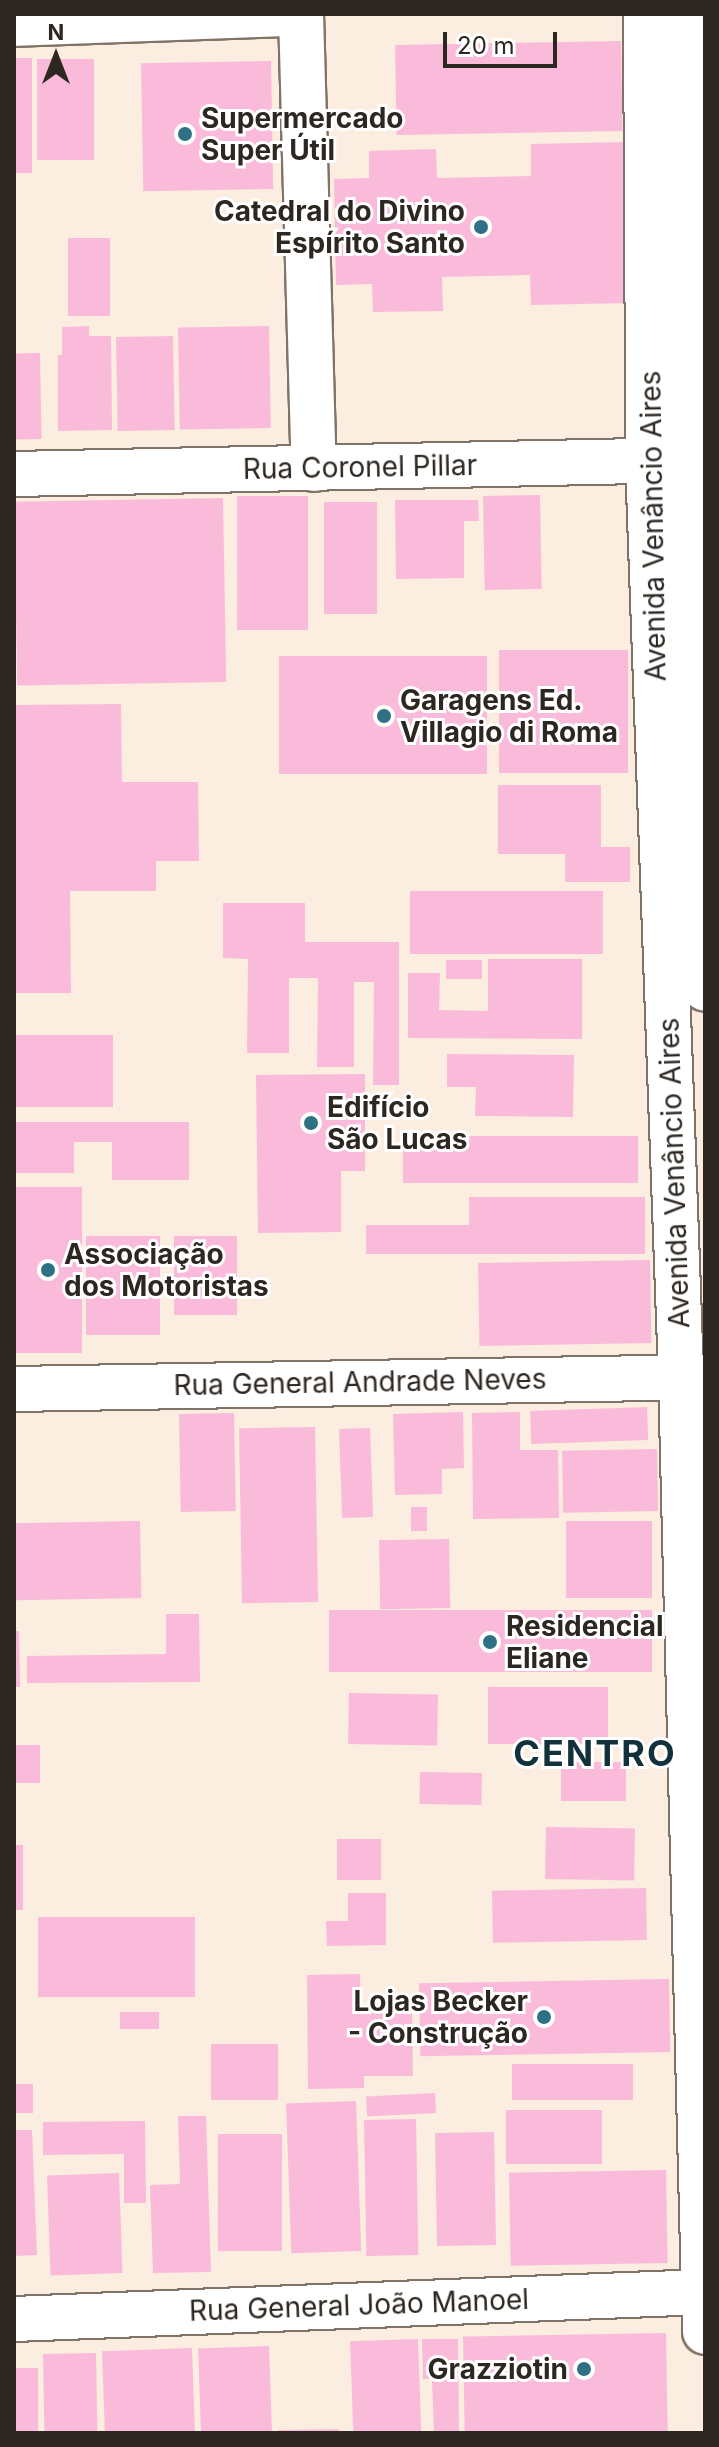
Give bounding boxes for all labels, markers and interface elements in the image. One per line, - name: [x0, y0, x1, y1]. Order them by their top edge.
- north arrow: [16, 16, 96, 96]
- scale bar: [447, 16, 561, 66]
- text: N: [48, 19, 64, 45]
- text: 20 m: [457, 31, 515, 60]
- place label: Supermercado Super Útil: [201, 101, 403, 167]
- marker: Supermercado Super Útil: [176, 125, 194, 143]
- place label: Catedral do Divino Espírito Santo: [214, 194, 465, 260]
- marker: Catedral do Divino Espírito Santo: [472, 218, 490, 236]
- street label: Avenida Venâncio Aires: [633, 370, 673, 682]
- street label: Rua Coronel Pillar: [243, 448, 477, 486]
- place label: Garagens Ed. Villagio di Roma: [400, 683, 618, 749]
- marker: Garagens Ed. Villagio di Roma: [375, 707, 393, 725]
- street label: Avenida Venâncio Aires: [652, 1017, 696, 1329]
- place label: Edifício São Lucas: [327, 1090, 467, 1156]
- marker: Edifício São Lucas: [302, 1114, 320, 1132]
- place label: Associação dos Motoristas: [64, 1237, 269, 1303]
- marker: Associação dos Motoristas: [39, 1261, 57, 1279]
- street label: Rua General Andrade Neves: [173, 1362, 547, 1402]
- place label: Residencial Eliane: [506, 1609, 664, 1675]
- marker: Residencial Eliane: [481, 1633, 499, 1651]
- district label: CENTRO: [513, 1732, 677, 1776]
- place label: Lojas Becker - Construção: [348, 1984, 528, 2050]
- marker: Lojas Becker - Construção: [535, 2008, 553, 2026]
- street label: Rua General João Manoel: [188, 2282, 530, 2328]
- place label: Grazziotin: [428, 2352, 568, 2386]
- marker: Grazziotin: [575, 2360, 593, 2378]

